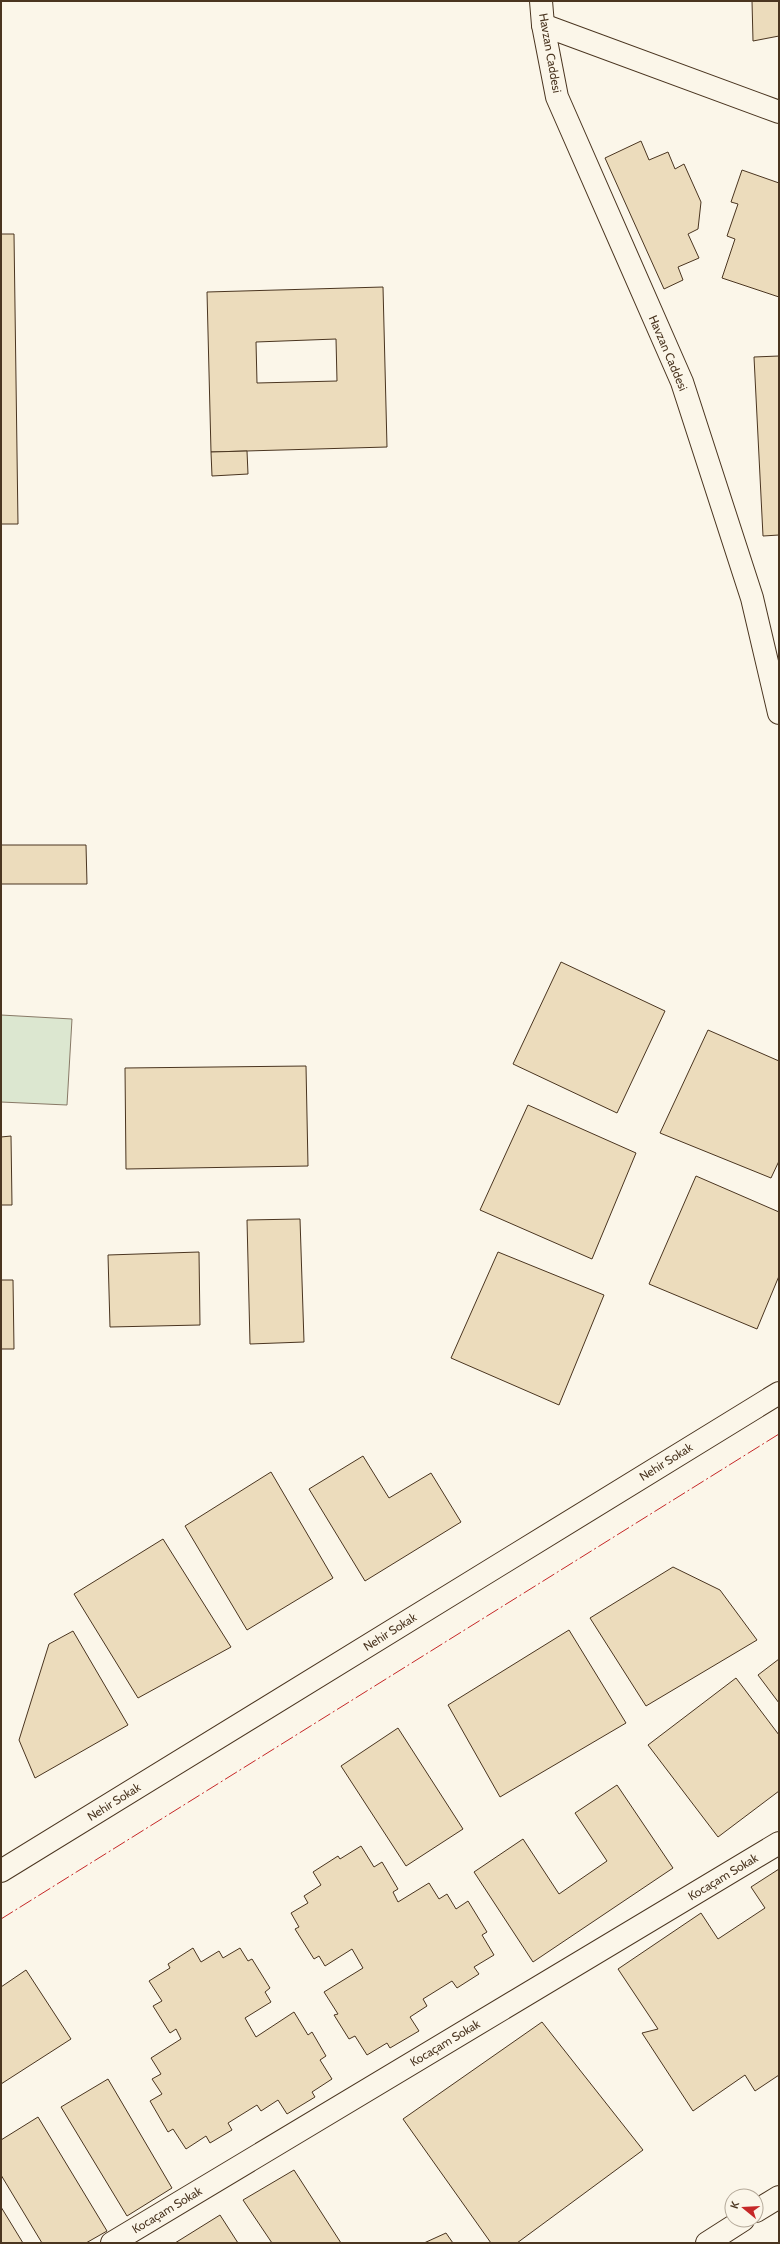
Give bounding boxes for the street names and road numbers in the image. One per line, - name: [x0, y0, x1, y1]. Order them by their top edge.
- street label: Havzan Caddesi: [536, 12, 565, 94]
- street label: Havzan Caddesi: [646, 313, 691, 393]
- street label: Nehir Sokak: [636, 1439, 696, 1484]
- street label: Nehir Sokak: [360, 1609, 420, 1654]
- street label: Nehir Sokak: [84, 1779, 144, 1824]
- street label: Kocaçam Sokak: [685, 1850, 761, 1903]
- street label: Kocaçam Sokak: [407, 2016, 483, 2069]
- street label: Kocaçam Sokak: [129, 2183, 205, 2236]

